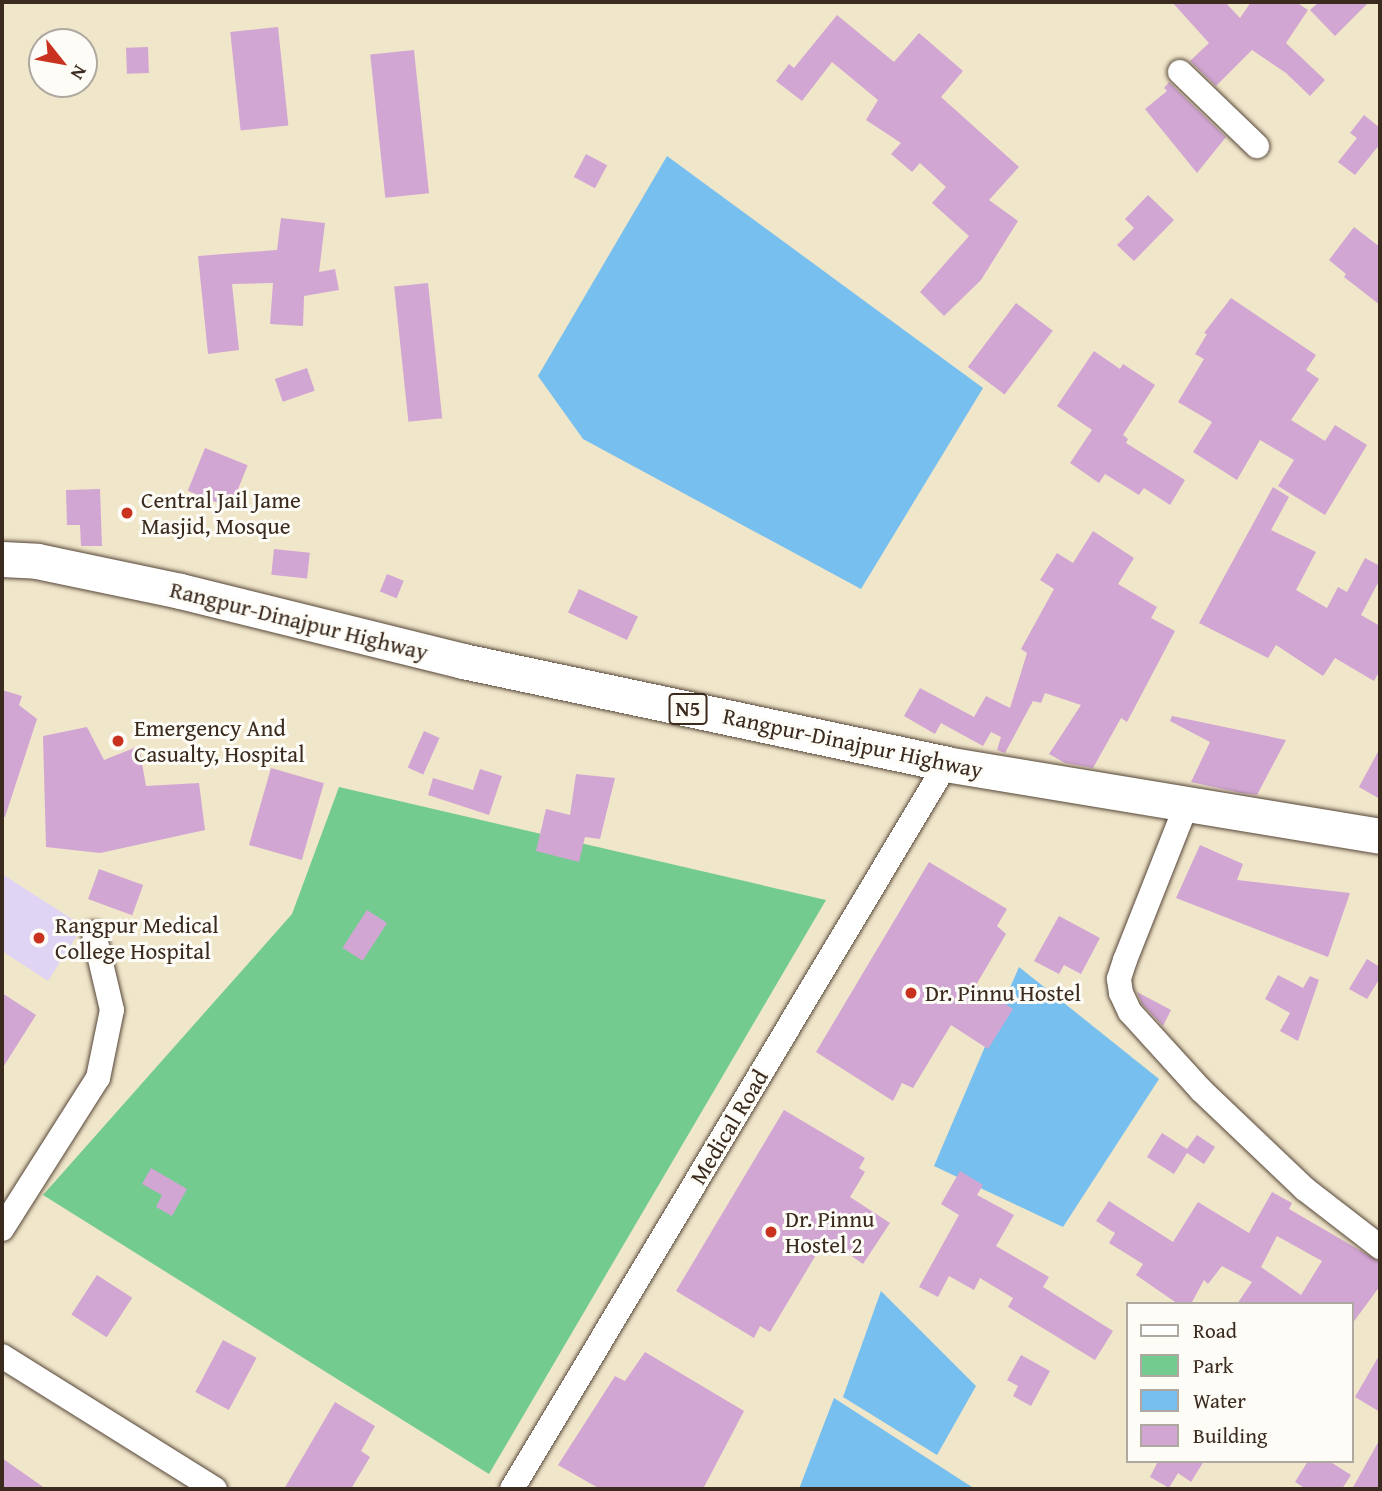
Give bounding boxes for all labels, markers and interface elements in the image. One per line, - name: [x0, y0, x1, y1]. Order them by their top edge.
- north arrow: [28, 28, 98, 98]
- text: N: [64, 60, 95, 85]
- place label: Central Jail Jame Masjid, Mosque: [141, 486, 301, 540]
- marker: Central Jail Jame Masjid, Mosque: [119, 505, 135, 521]
- street label: Rangpur-Dinajpur Highway: [167, 576, 431, 666]
- road number: N5: [667, 692, 709, 726]
- street label: Rangpur-Dinajpur Highway: [721, 702, 985, 784]
- place label: Emergency And Casualty, Hospital: [134, 714, 305, 768]
- marker: Emergency And Casualty, Hospital: [108, 731, 128, 751]
- place label: Rangpur Medical College Hospital: [55, 911, 219, 965]
- marker: Rangpur Medical College Hospital: [29, 928, 49, 948]
- place label: Dr. Pinnu Hostel: [925, 979, 1081, 1007]
- marker: Dr. Pinnu Hostel: [903, 985, 919, 1001]
- street label: Medical Road: [684, 1065, 774, 1189]
- place label: Dr. Pinnu Hostel 2: [785, 1205, 875, 1259]
- marker: Dr. Pinnu Hostel 2: [763, 1224, 779, 1240]
- legend: [1126, 1302, 1354, 1463]
- text: Road: [1193, 1315, 1237, 1346]
- text: Park: [1193, 1350, 1234, 1381]
- text: Water: [1193, 1385, 1246, 1416]
- text: Building: [1193, 1420, 1267, 1451]

